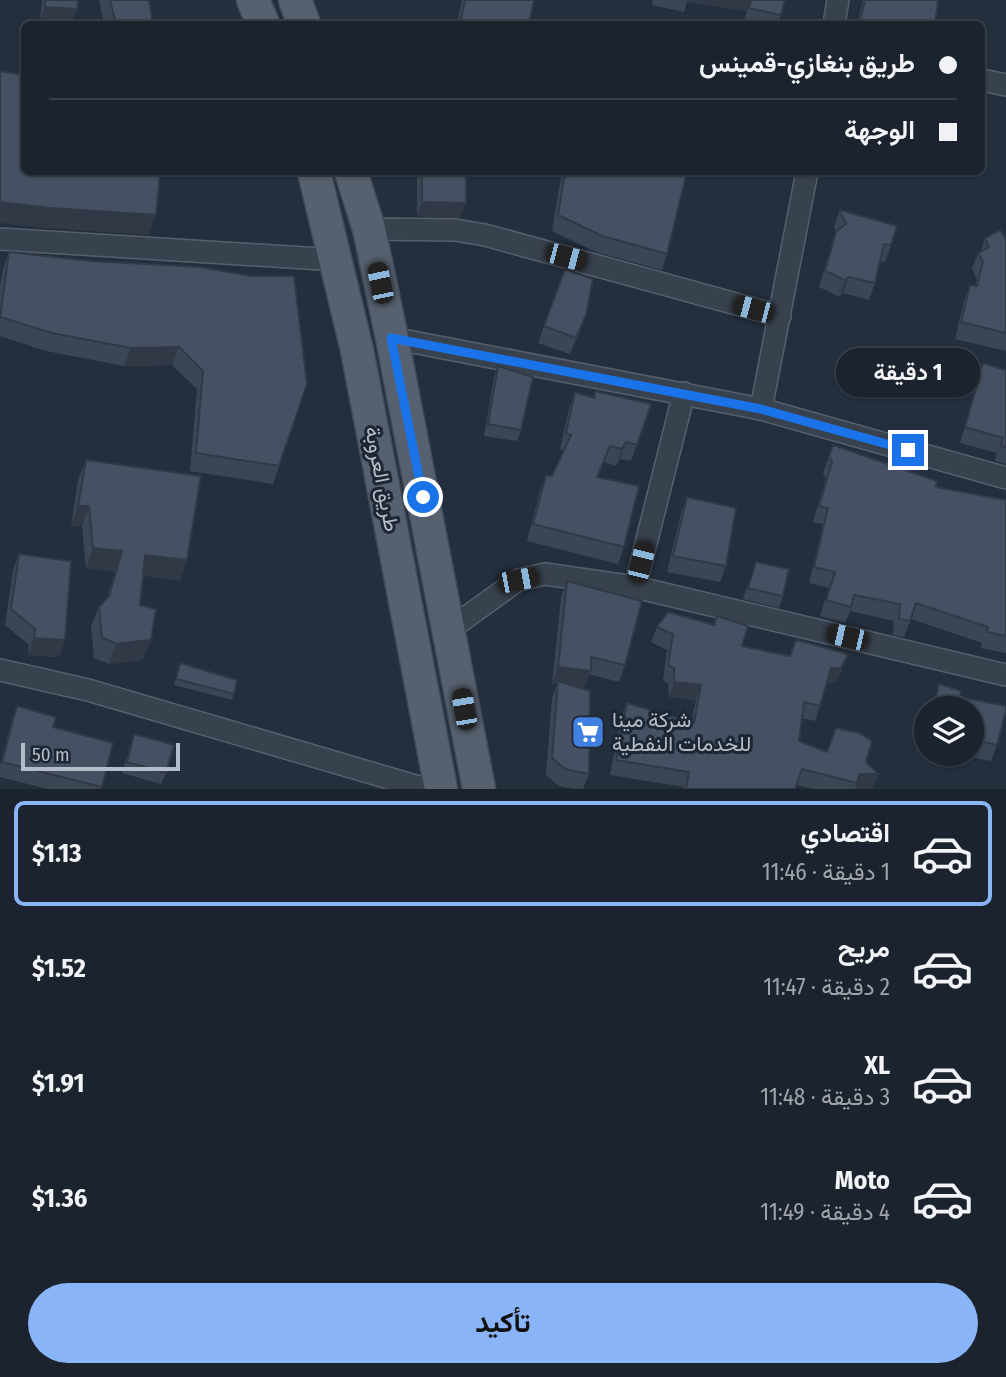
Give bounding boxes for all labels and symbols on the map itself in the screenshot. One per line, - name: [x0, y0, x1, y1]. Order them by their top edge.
- car: [543, 241, 590, 273]
- car: [366, 260, 395, 306]
- car: [730, 293, 777, 325]
- callout: 1 دقيقة: [836, 349, 980, 398]
- street label: طريق العروبة: [359, 424, 405, 534]
- route end: [892, 434, 924, 466]
- route start: [407, 481, 439, 513]
- car: [626, 539, 657, 585]
- car: [496, 566, 541, 594]
- car: [825, 622, 870, 652]
- car: [451, 686, 478, 732]
- place label: شركة مينا للخدمات النفطية: [612, 707, 751, 757]
- supermarket icon: شركة مينا للخدمات النفطية: [569, 713, 607, 751]
- scale bar: [21, 740, 180, 772]

